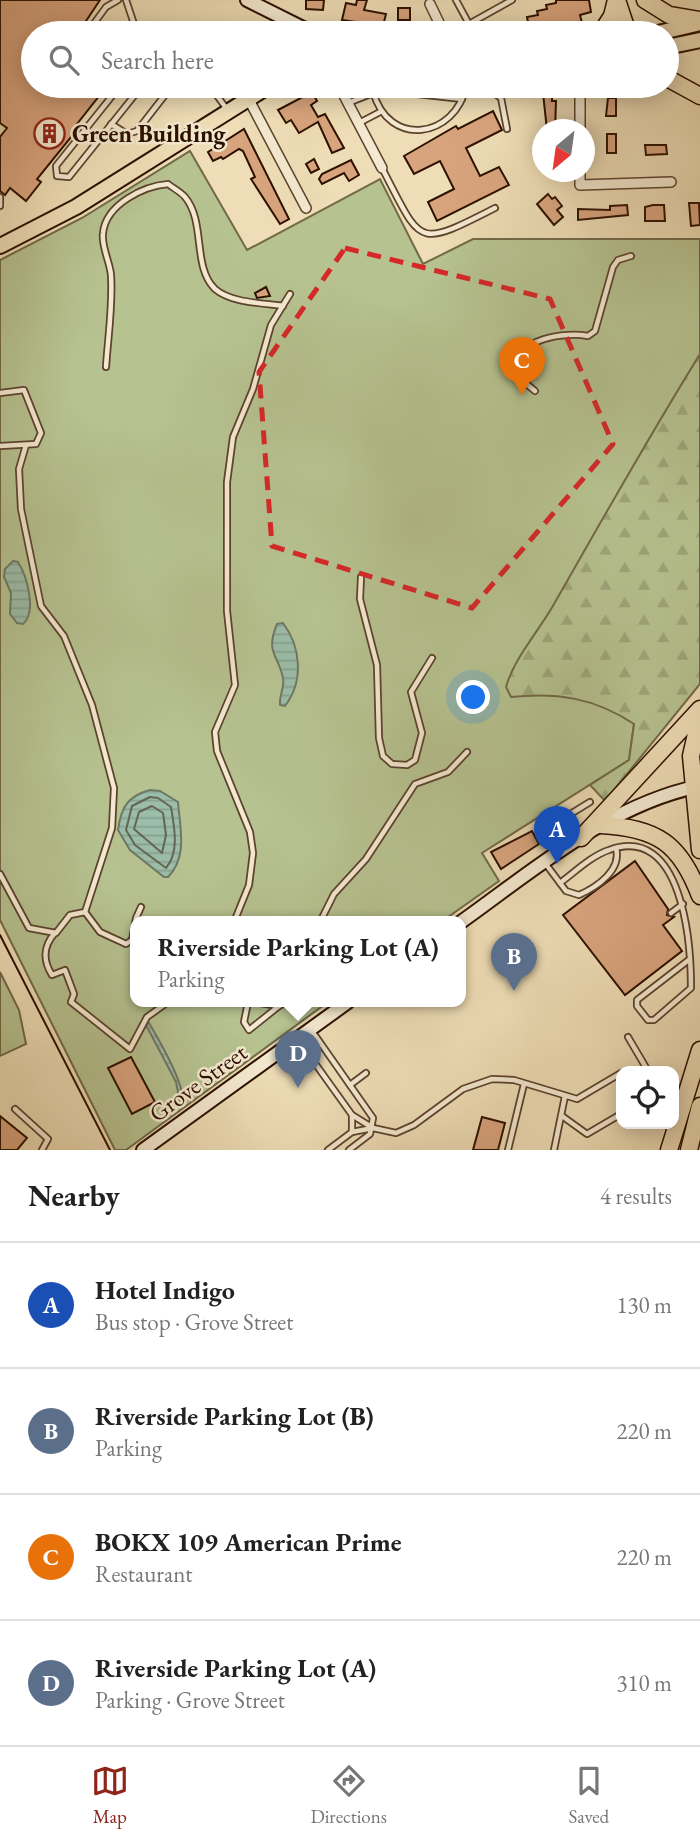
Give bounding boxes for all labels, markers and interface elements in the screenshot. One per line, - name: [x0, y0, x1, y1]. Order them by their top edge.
- search box: [21, 21, 679, 98]
- icon: search: [45, 41, 83, 79]
- text: Search here: [101, 43, 214, 77]
- building icon: Green Building: [32, 117, 66, 151]
- place label: Green Building: [72, 118, 227, 150]
- north arrow: [532, 119, 595, 182]
- pin: C: [499, 337, 545, 395]
- your location: [456, 680, 490, 714]
- pin: A: [534, 806, 580, 864]
- popup: [130, 916, 466, 1007]
- text: Riverside Parking Lot (A): [157, 930, 439, 964]
- pin: B: [491, 933, 537, 991]
- text: Parking: [157, 964, 224, 994]
- pin: D: [275, 1030, 321, 1088]
- street label: Grove Street: [143, 1036, 253, 1129]
- map controls: [616, 1066, 679, 1129]
- button: locate: [616, 1066, 679, 1129]
- text: Nearby: [28, 1176, 120, 1215]
- text: 4 results: [600, 1181, 672, 1211]
- text: Hotel Indigo: [95, 1273, 235, 1307]
- text: A: [43, 1290, 59, 1320]
- text: 130 m: [616, 1290, 672, 1320]
- text: Bus stop · Grove Street: [95, 1307, 294, 1337]
- text: Riverside Parking Lot (B): [95, 1399, 374, 1433]
- text: B: [44, 1416, 58, 1446]
- text: 220 m: [616, 1416, 672, 1446]
- text: Parking: [95, 1433, 162, 1463]
- text: BOKX 109 American Prime: [95, 1525, 402, 1559]
- text: C: [43, 1542, 59, 1572]
- text: 220 m: [616, 1542, 672, 1572]
- text: Restaurant: [95, 1559, 193, 1589]
- text: Riverside Parking Lot (A): [95, 1651, 376, 1685]
- text: D: [42, 1668, 60, 1698]
- text: 310 m: [616, 1668, 672, 1698]
- text: Parking · Grove Street: [95, 1685, 285, 1715]
- tab: Map: [91, 1762, 129, 1829]
- tab: Directions: [310, 1762, 387, 1829]
- tab: Saved: [568, 1762, 609, 1829]

